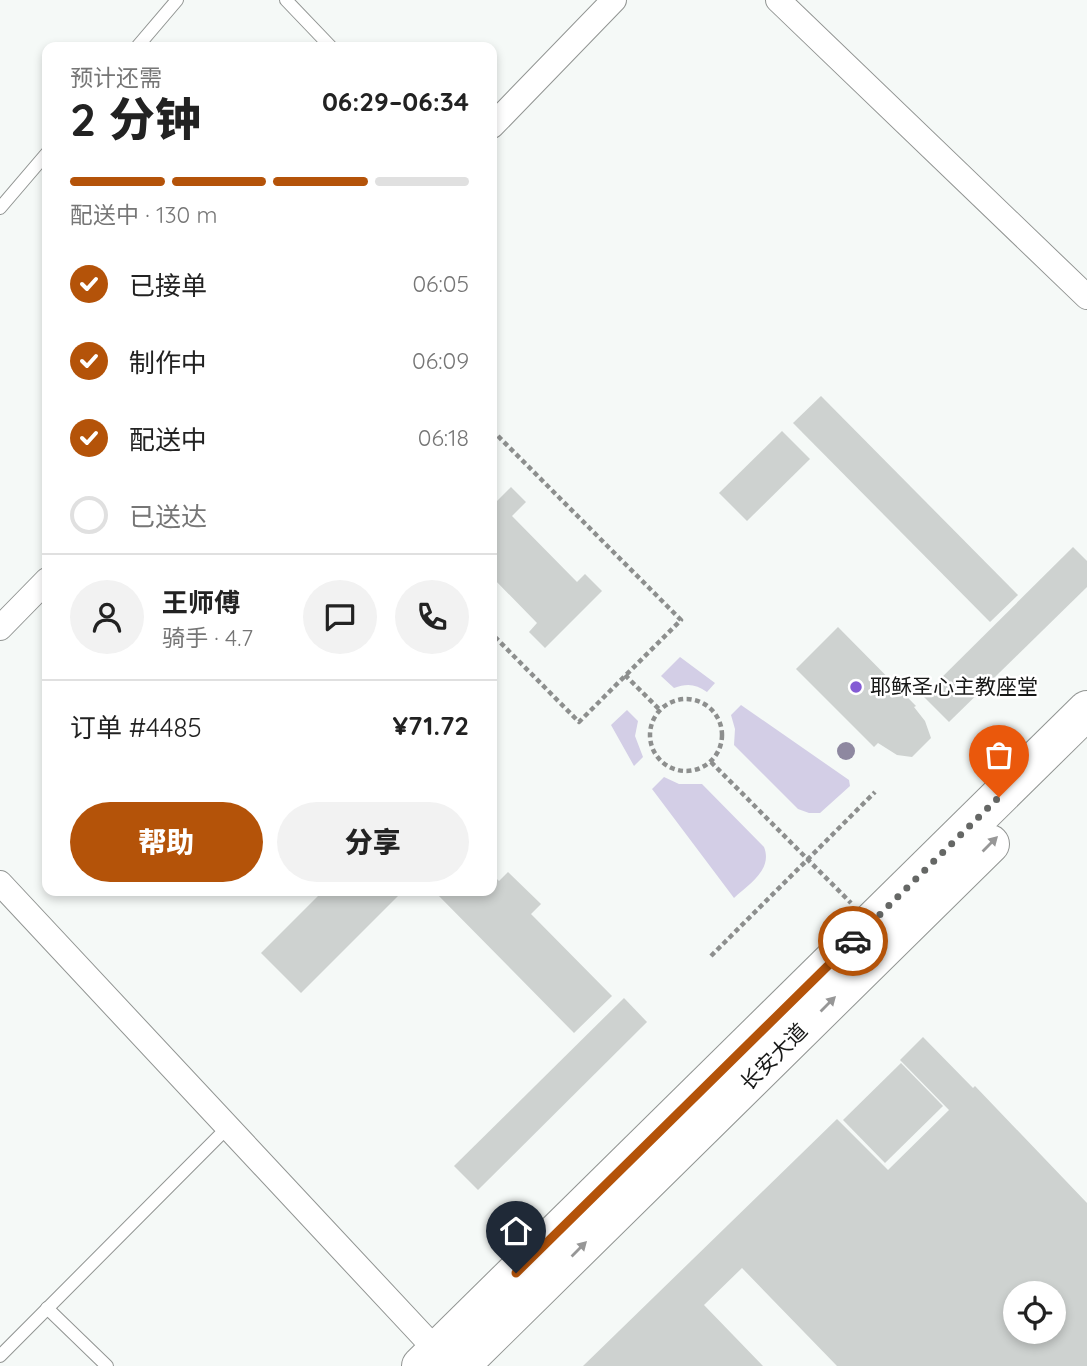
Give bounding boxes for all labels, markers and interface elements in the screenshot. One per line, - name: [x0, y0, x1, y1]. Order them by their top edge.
- text: 预计还需: [70, 63, 162, 92]
- text: 06:29–06:34: [322, 85, 469, 118]
- text: 2 分钟: [70, 90, 201, 148]
- text: 配送中 · 130 m: [70, 200, 218, 229]
- icon: check: [70, 265, 108, 303]
- text: 已接单: [129, 269, 207, 302]
- text: 06:05: [412, 269, 469, 298]
- icon: check: [70, 342, 108, 380]
- text: 制作中: [129, 346, 207, 379]
- text: 06:09: [412, 346, 469, 375]
- icon: check: [70, 419, 108, 457]
- text: 配送中: [129, 423, 207, 456]
- text: 06:18: [418, 423, 469, 452]
- text: 已送达: [129, 500, 207, 533]
- button: person: [70, 580, 144, 654]
- button: chat: [303, 580, 377, 654]
- button: phone: [395, 580, 469, 654]
- text: 王师傅: [162, 586, 240, 619]
- text: 骑手 · 4.7: [162, 623, 253, 652]
- place label: 耶稣圣心主教座堂: [870, 673, 1038, 699]
- marker: 耶稣圣心主教座堂: [848, 679, 864, 695]
- text: ¥71.72: [393, 709, 469, 742]
- text: 订单 #4485: [70, 711, 202, 744]
- pin: [969, 725, 1029, 797]
- icon: bag: [980, 736, 1018, 774]
- button: 帮助: [70, 802, 263, 882]
- button: 分享: [277, 802, 469, 882]
- one-way arrow: [982, 836, 998, 852]
- courier: [818, 906, 888, 976]
- icon: car: [834, 922, 872, 960]
- one-way arrow: [819, 996, 836, 1012]
- street label: 长安大道: [734, 1017, 812, 1095]
- pin: [486, 1201, 546, 1273]
- icon: home: [497, 1212, 535, 1250]
- one-way arrow: [570, 1241, 587, 1258]
- map controls: [1003, 1281, 1066, 1344]
- button: locate: [1003, 1281, 1066, 1344]

